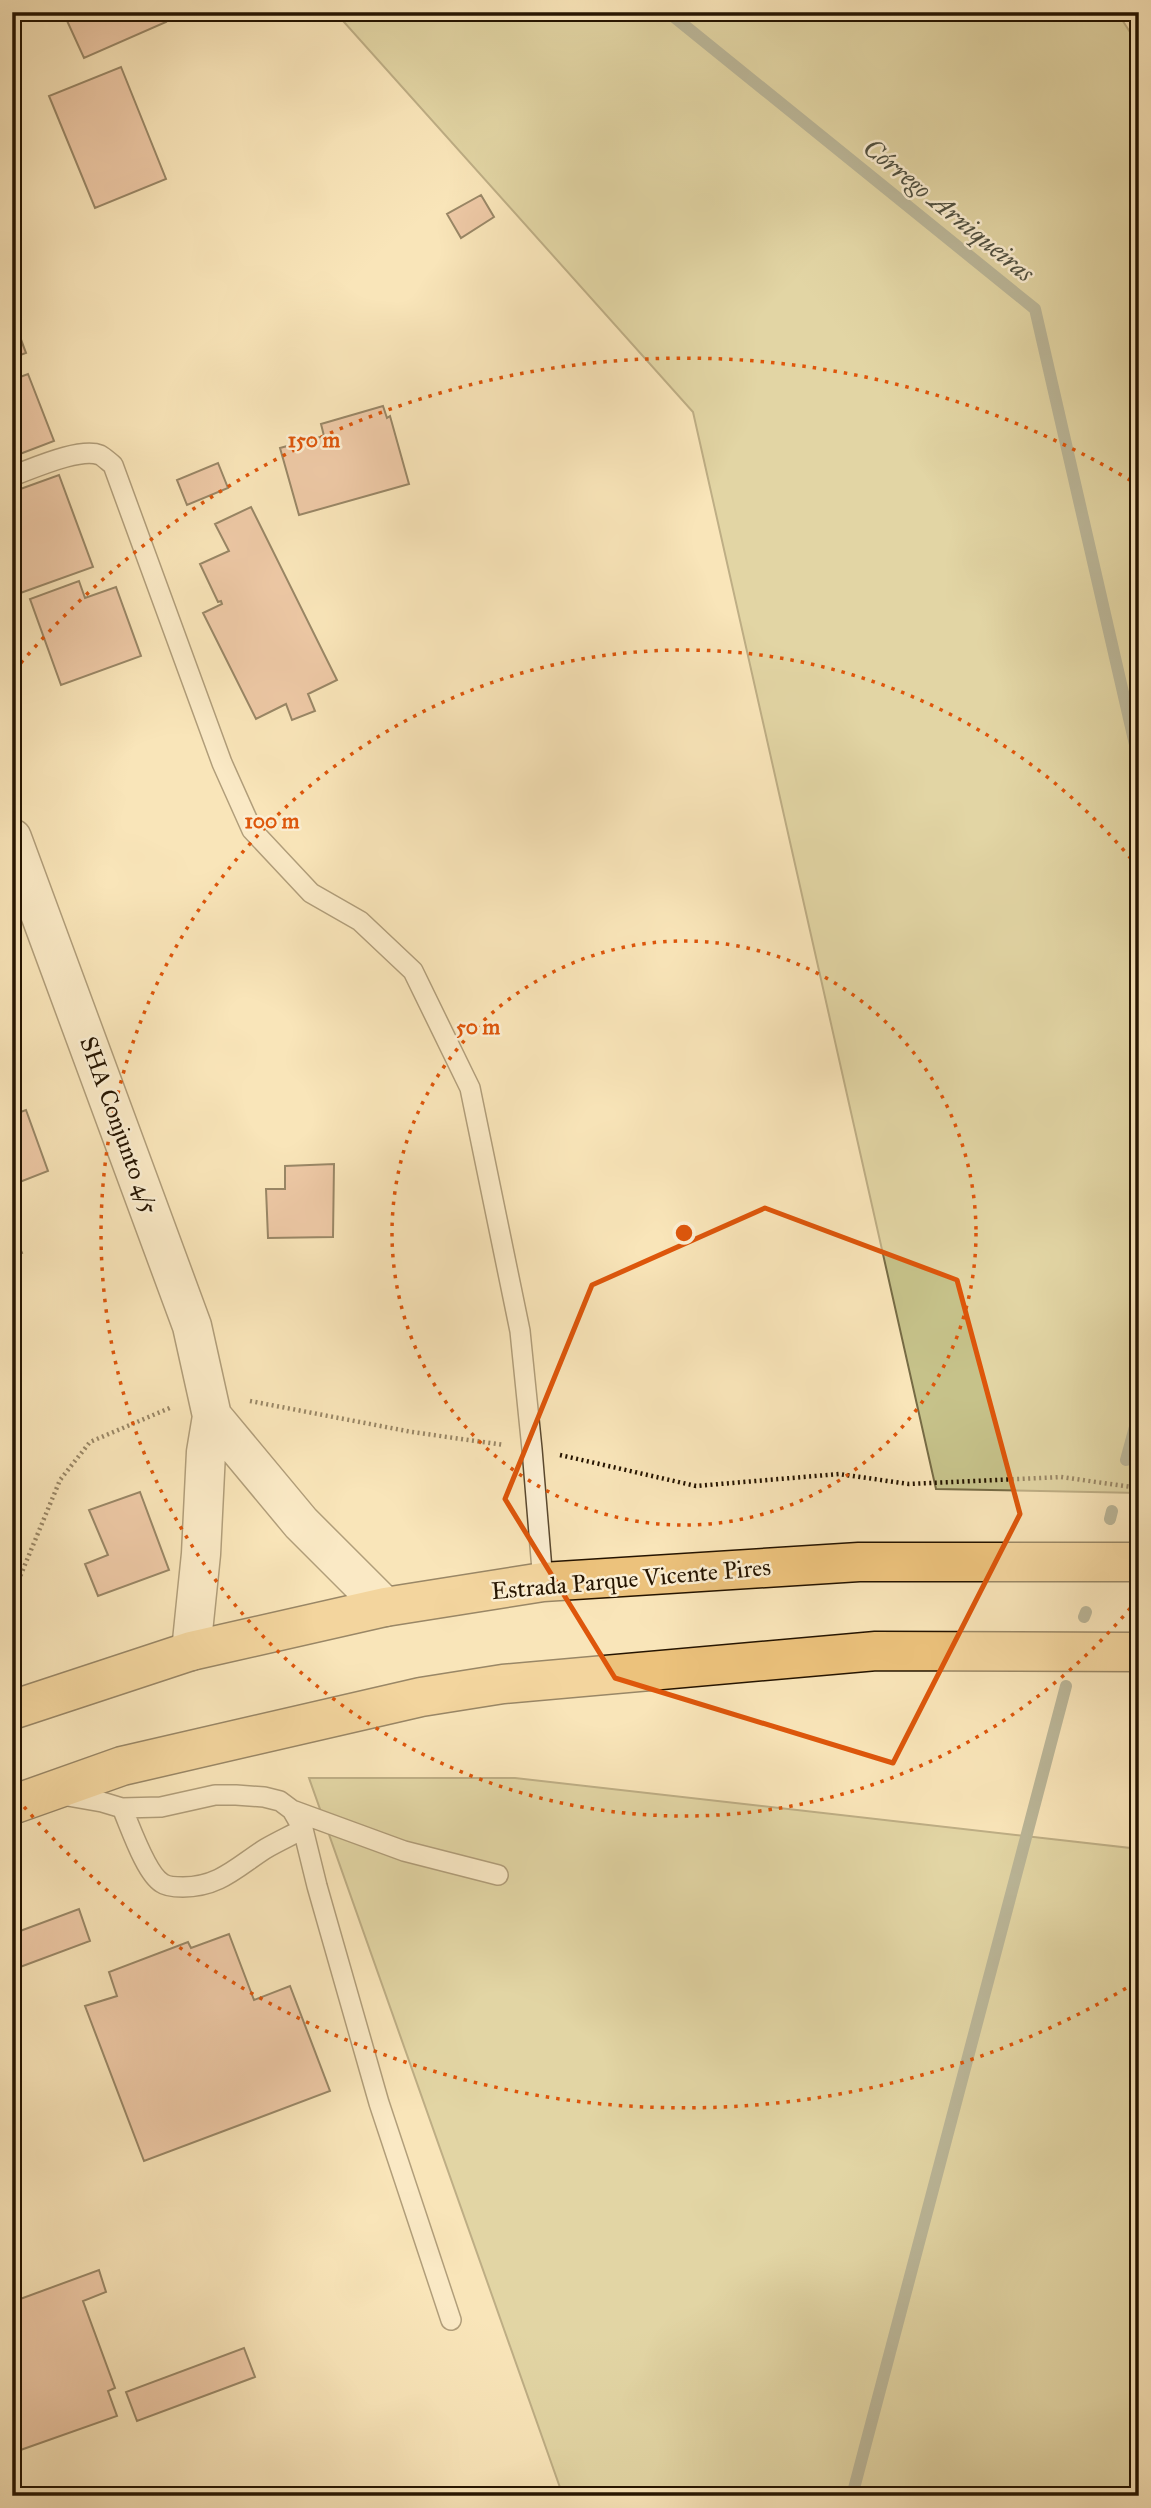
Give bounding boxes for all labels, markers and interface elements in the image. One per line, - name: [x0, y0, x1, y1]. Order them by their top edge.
- water label: Córrego Arniqueiras: [857, 131, 1041, 289]
- text: 150 m: [288, 427, 340, 453]
- text: 100 m: [245, 808, 300, 834]
- text: 50 m: [456, 1014, 500, 1040]
- street label: SHA Conjunto 4/5: [73, 1032, 165, 1218]
- centre of rings: [672, 1221, 696, 1245]
- street label: Estrada Parque Vicente Pires: [490, 1552, 772, 1606]

